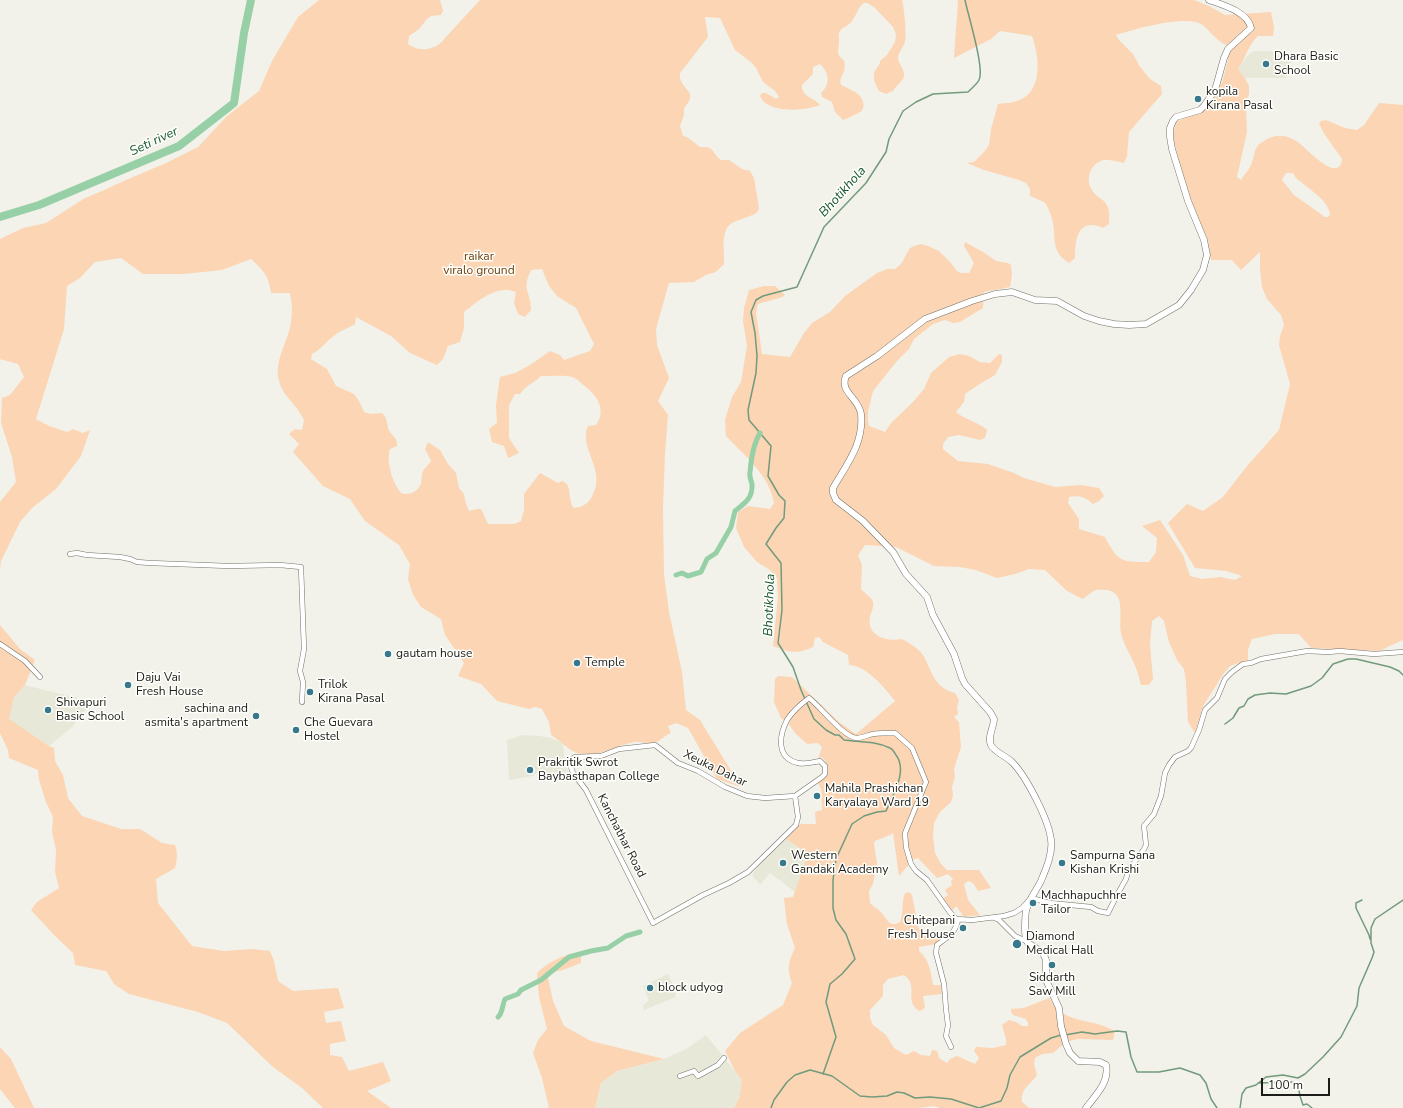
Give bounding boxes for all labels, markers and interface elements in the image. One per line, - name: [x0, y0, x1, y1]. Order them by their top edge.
- place label: Dhara Basic School: [1274, 50, 1338, 78]
- marker: Dhara Basic School: [1261, 59, 1271, 69]
- place label: kopila Kirana Pasal: [1206, 85, 1272, 113]
- marker: kopila Kirana Pasal: [1193, 94, 1203, 104]
- water label: Seti river: [127, 124, 181, 160]
- water label: Bhotikhola: [816, 163, 870, 221]
- park label: raikar viralo ground: [443, 250, 515, 278]
- water label: Bhotikhola: [761, 573, 779, 637]
- place label: gautam house: [396, 647, 472, 661]
- marker: gautam house: [383, 649, 393, 659]
- place label: Temple: [585, 656, 625, 670]
- marker: Temple: [572, 658, 582, 668]
- place label: Daju Vai Fresh House: [136, 671, 203, 699]
- place label: Trilok Kirana Pasal: [318, 678, 384, 706]
- marker: Daju Vai Fresh House: [123, 680, 133, 690]
- marker: Trilok Kirana Pasal: [305, 687, 315, 697]
- place label: Shivapuri Basic School: [56, 696, 124, 724]
- place label: sachina and asmita's apartment: [145, 702, 248, 730]
- marker: Shivapuri Basic School: [43, 705, 53, 715]
- marker: sachina and asmita's apartment: [251, 711, 261, 721]
- place label: Che Guevara Hostel: [304, 716, 373, 744]
- marker: Che Guevara Hostel: [291, 725, 301, 735]
- street label: Xeuka Dahar: [681, 747, 749, 791]
- place label: Prakritik Swrot Baybasthapan College: [538, 756, 659, 784]
- marker: Prakritik Swrot Baybasthapan College: [525, 765, 535, 775]
- place label: Mahila Prashichan Karyalaya Ward 19: [825, 782, 929, 810]
- marker: Mahila Prashichan Karyalaya Ward 19: [812, 791, 822, 801]
- street label: Kanchathar Road: [594, 792, 648, 880]
- place label: Western Gandaki Academy: [791, 849, 888, 877]
- place label: Sampurna Sana Kishan Krishi: [1070, 849, 1155, 877]
- marker: Western Gandaki Academy: [778, 858, 788, 868]
- marker: Sampurna Sana Kishan Krishi: [1057, 858, 1067, 868]
- place label: Machhapuchhre Tailor: [1041, 889, 1127, 917]
- marker: Machhapuchhre Tailor: [1028, 898, 1038, 908]
- place label: Chitepani Fresh House: [888, 914, 955, 942]
- marker: Chitepani Fresh House: [958, 923, 968, 933]
- place label: Diamond Medical Hall: [1026, 930, 1094, 958]
- marker: Diamond Medical Hall: [1011, 938, 1023, 950]
- marker: Siddarth Saw Mill: [1047, 960, 1057, 970]
- place label: Siddarth Saw Mill: [1028, 971, 1076, 999]
- place label: block udyog: [658, 981, 723, 995]
- marker: block udyog: [645, 983, 655, 993]
- scale bar: [1263, 1070, 1332, 1096]
- text: 100 m: [1268, 1077, 1303, 1093]

